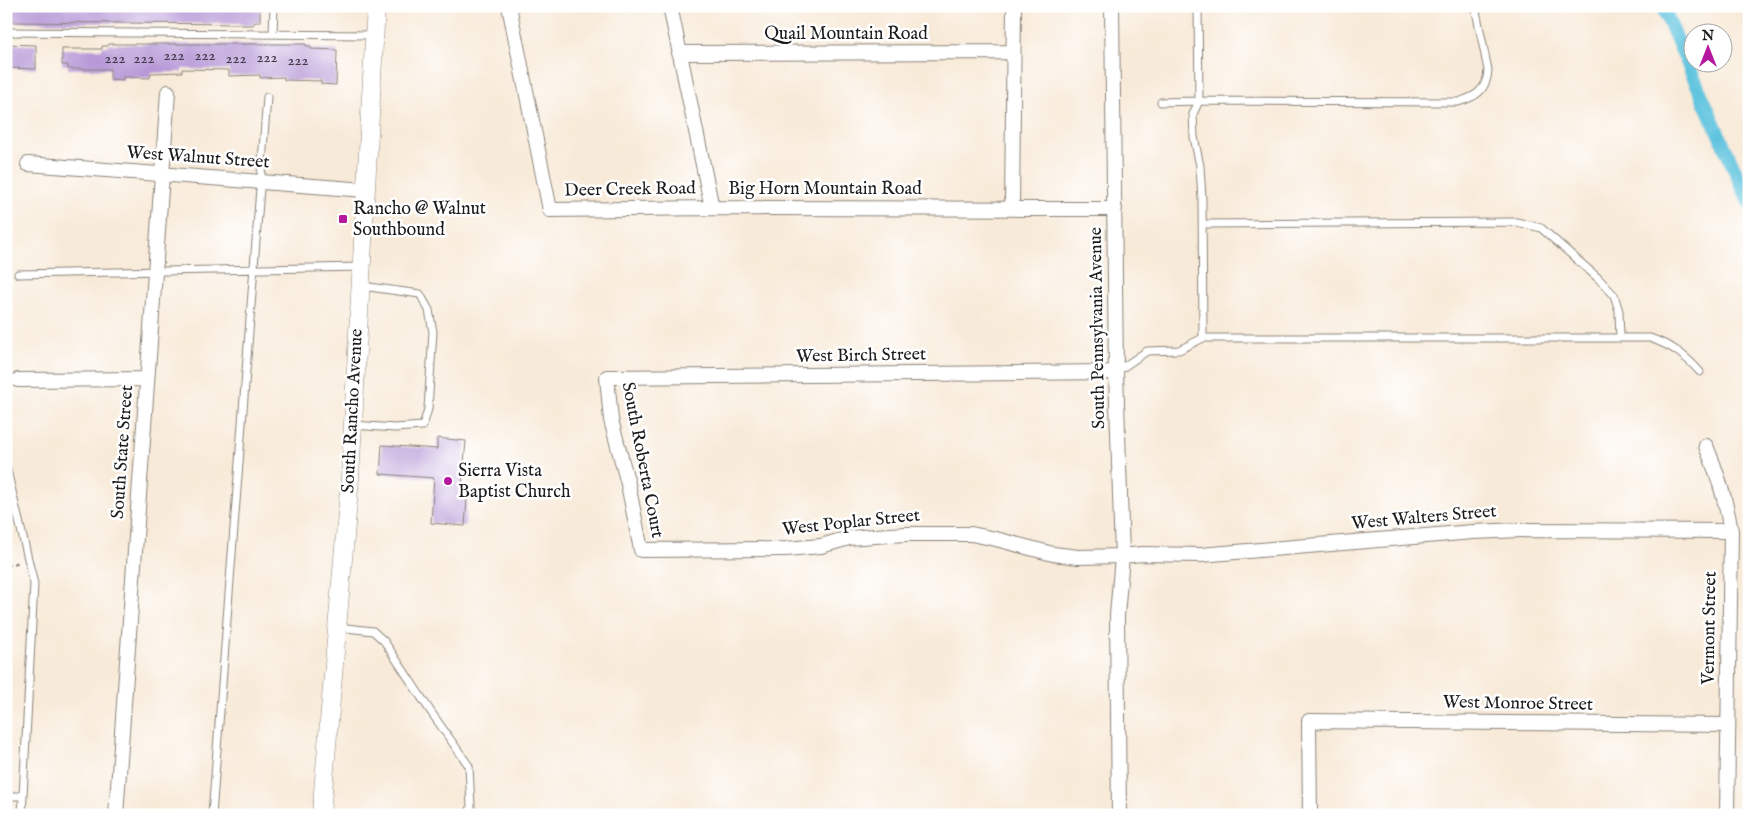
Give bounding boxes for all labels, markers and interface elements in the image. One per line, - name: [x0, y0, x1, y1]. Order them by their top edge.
- north arrow: [1682, 22, 1732, 72]
- street label: Quail Mountain Road: [764, 23, 928, 46]
- text: N: [1701, 27, 1714, 45]
- house number: 222: [163, 46, 185, 65]
- house number: 222: [194, 46, 216, 65]
- house number: 222: [256, 48, 278, 67]
- house number: 222: [104, 49, 126, 68]
- house number: 222: [133, 49, 155, 68]
- house number: 222: [225, 49, 247, 68]
- house number: 222: [287, 51, 309, 70]
- street label: West Walnut Street: [126, 142, 270, 174]
- street label: Deer Creek Road: [564, 177, 696, 203]
- street label: Big Horn Mountain Road: [728, 178, 922, 201]
- place label: Rancho @ Walnut Southbound: [353, 198, 486, 242]
- marker: Rancho @ Walnut Southbound: [337, 213, 349, 225]
- street label: South Pennsylvania Avenue: [1085, 227, 1111, 429]
- street label: South Rancho Avenue: [337, 328, 369, 494]
- street label: West Birch Street: [796, 343, 926, 369]
- street label: South Roberta Court: [616, 380, 668, 540]
- street label: South State Street: [107, 384, 139, 520]
- place label: Sierra Vista Baptist Church: [458, 460, 571, 504]
- marker: Sierra Vista Baptist Church: [442, 475, 454, 487]
- street label: West Walters Street: [1350, 500, 1498, 536]
- street label: West Poplar Street: [781, 504, 921, 542]
- street label: Vermont Street: [1697, 571, 1722, 686]
- street label: West Monroe Street: [1443, 691, 1593, 717]

